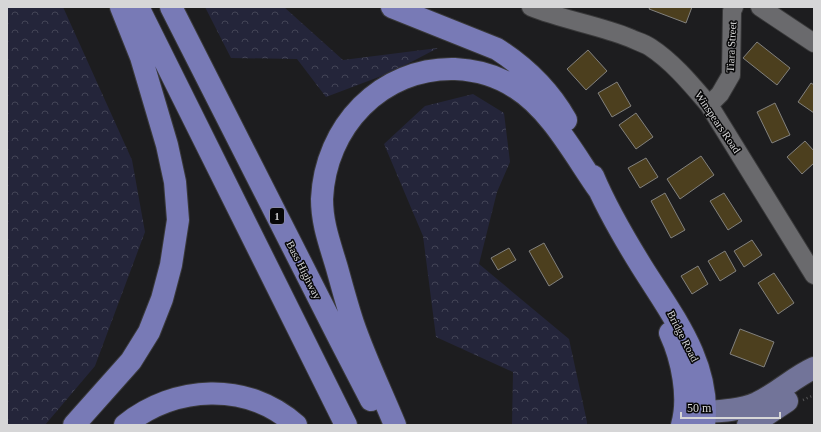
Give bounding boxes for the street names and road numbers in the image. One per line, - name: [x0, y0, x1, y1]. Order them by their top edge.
- street label: Tiara Street: [724, 21, 738, 73]
- street label: Winspears Road: [693, 89, 743, 156]
- road number: 1: [270, 208, 284, 224]
- street label: Bass Highway: [284, 239, 324, 302]
- street label: Bridge Road: [665, 308, 701, 364]

